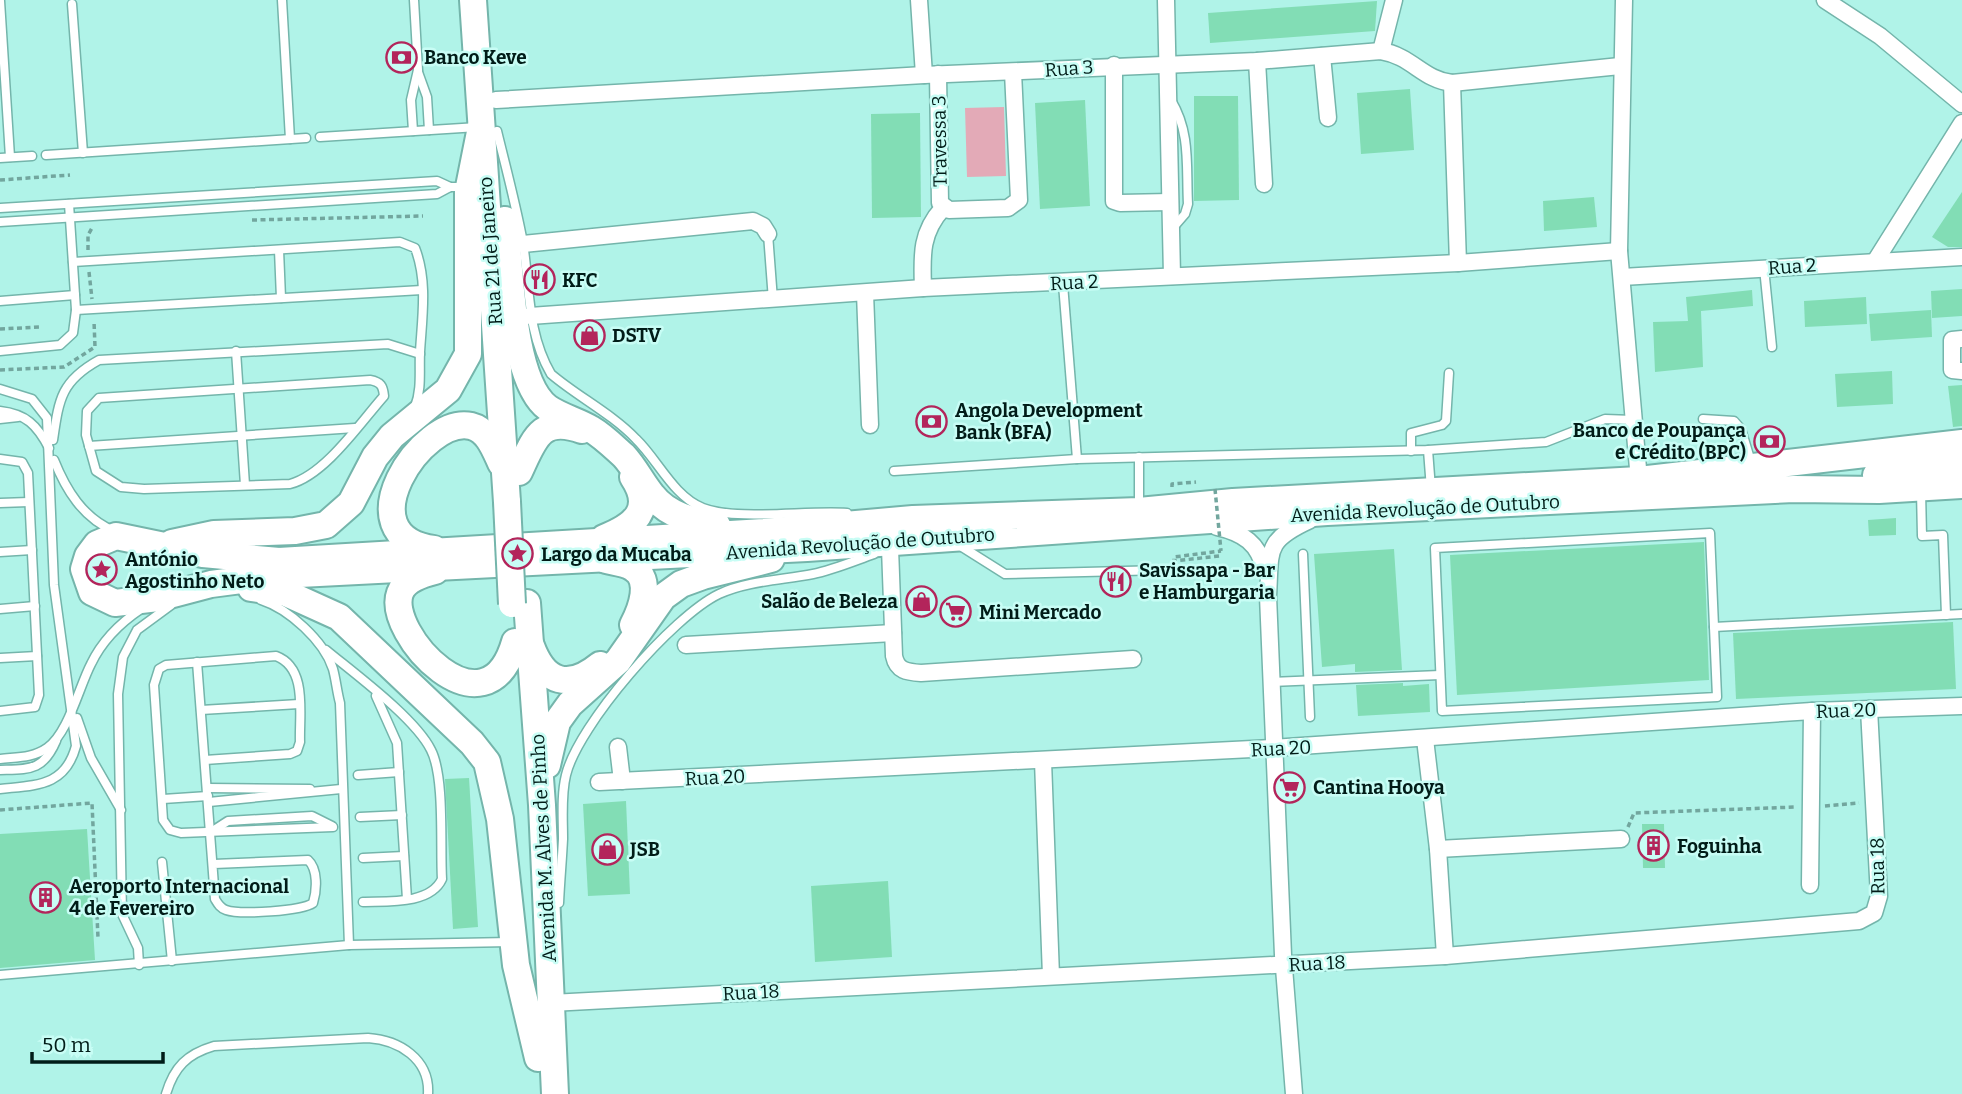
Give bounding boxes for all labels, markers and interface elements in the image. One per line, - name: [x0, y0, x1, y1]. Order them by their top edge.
- bank icon: Banco Keve: [384, 40, 418, 74]
- place label: Banco Keve: [424, 46, 527, 69]
- street label: Rua 3: [1044, 55, 1094, 82]
- street label: Travessa 3: [927, 95, 952, 187]
- street label: Rua 21 de Janeiro: [474, 176, 507, 326]
- street label: Rua 2: [1767, 253, 1817, 280]
- restaurant icon: KFC: [522, 263, 556, 297]
- place label: KFC: [562, 269, 597, 292]
- street label: Rua 2: [1049, 270, 1099, 295]
- shop icon: DSTV: [572, 318, 606, 352]
- place label: DSTV: [612, 324, 662, 347]
- place label: Angola Development Bank (BFA): [955, 399, 1143, 444]
- bank icon: Angola Development Bank (BFA): [915, 404, 949, 438]
- place label: Banco de Poupança e Crédito (BPC): [1573, 419, 1746, 464]
- bank icon: Banco de Poupança e Crédito (BPC): [1752, 424, 1786, 458]
- street label: Avenida Revolução de Outubro: [1290, 490, 1560, 527]
- street label: Avenida Revolução de Outubro: [725, 523, 995, 564]
- place icon: Largo da Mucaba: [501, 537, 535, 571]
- place label: Largo da Mucaba: [541, 543, 692, 566]
- place label: António Agostinho Neto: [125, 548, 264, 593]
- place icon: António Agostinho Neto: [85, 553, 119, 587]
- place label: Savissapa - Bar e Hamburgaria: [1139, 559, 1275, 604]
- restaurant icon: Savissapa - Bar e Hamburgaria: [1099, 564, 1133, 598]
- shop icon: Salão de Beleza: [904, 584, 938, 618]
- place label: Salão de Beleza: [761, 590, 898, 613]
- supermarket icon: Mini Mercado: [939, 595, 973, 629]
- place label: Mini Mercado: [979, 601, 1101, 624]
- street label: Rua 20: [1815, 698, 1877, 723]
- street label: Avenida M. Alves de Pinho: [526, 733, 561, 963]
- street label: Rua 20: [1250, 735, 1312, 762]
- street label: Rua 20: [684, 764, 746, 791]
- supermarket icon: Cantina Hooya: [1273, 770, 1307, 804]
- place label: Cantina Hooya: [1313, 776, 1445, 799]
- building icon: Foguinha: [1637, 829, 1671, 863]
- shop icon: JSB: [590, 832, 624, 866]
- place label: Foguinha: [1677, 835, 1762, 858]
- street label: Rua 18: [1866, 837, 1889, 895]
- place label: JSB: [629, 838, 660, 861]
- place label: Aeroporto Internacional 4 de Fevereiro: [69, 875, 289, 920]
- building icon: Aeroporto Internacional 4 de Fevereiro: [29, 880, 63, 914]
- street label: Rua 18: [1288, 951, 1346, 976]
- street label: Rua 18: [722, 980, 780, 1005]
- scale bar: [32, 1020, 163, 1064]
- text: 50 m: [42, 1032, 91, 1058]

